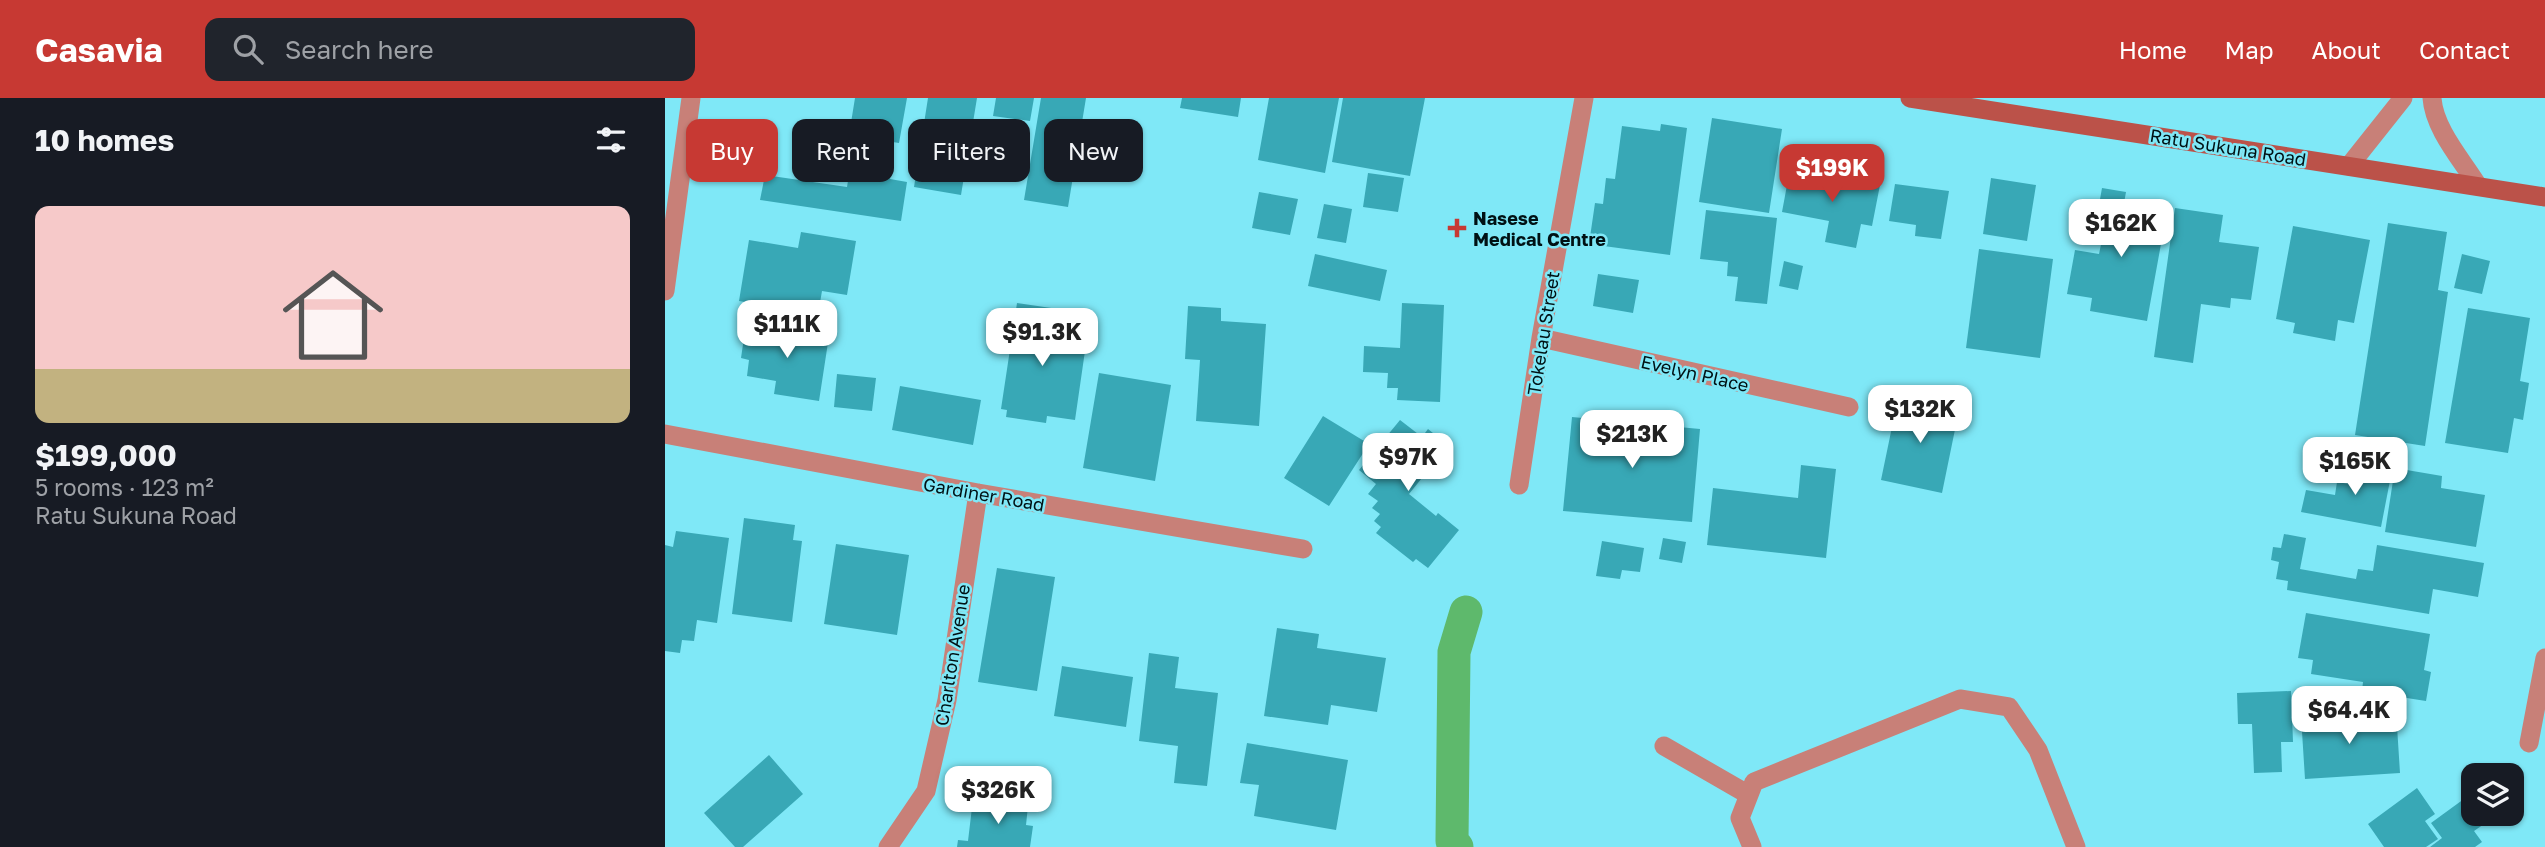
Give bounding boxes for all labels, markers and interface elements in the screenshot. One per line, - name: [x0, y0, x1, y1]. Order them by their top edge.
- search box: [205, 18, 695, 81]
- text: Casavia: [35, 30, 163, 69]
- icon: search: [229, 30, 267, 68]
- text: Search here: [285, 34, 434, 65]
- text: Home: [2119, 35, 2187, 64]
- text: Map: [2225, 35, 2274, 64]
- text: About: [2312, 35, 2381, 64]
- text: Contact: [2419, 35, 2510, 64]
- chip: Buy: [686, 119, 778, 182]
- chip: Rent: [792, 119, 894, 182]
- chip: Filters: [908, 119, 1030, 182]
- chip: New: [1044, 119, 1143, 182]
- icon: filters: [592, 121, 630, 159]
- text: 10 homes: [35, 122, 174, 158]
- street label: Ratu Sukuna Road: [2148, 124, 2308, 170]
- pin: $199K: [1783, 144, 1881, 204]
- text: $199K: [1795, 153, 1869, 181]
- pin: $162K: [2072, 200, 2170, 259]
- place label: Nasese Medical Centre: [1473, 207, 1606, 250]
- text: $162K: [2085, 208, 2157, 236]
- marker: Nasese Medical Centre: [1447, 218, 1467, 238]
- icon: home: [270, 252, 396, 378]
- street label: Tokelau Street: [1522, 269, 1564, 397]
- pin: $111K: [738, 300, 836, 360]
- pin: $91.3K: [985, 308, 1099, 368]
- text: $111K: [753, 309, 821, 337]
- text: $91.3K: [1002, 317, 1082, 345]
- street label: Evelyn Place: [1639, 350, 1751, 396]
- pin: $132K: [1871, 386, 1969, 445]
- text: $132K: [1884, 394, 1956, 422]
- pin: $213K: [1583, 410, 1681, 470]
- text: $213K: [1596, 419, 1668, 447]
- pin: $97K: [1367, 434, 1449, 493]
- text: $199,000: [35, 437, 177, 473]
- pin: $165K: [2306, 438, 2404, 497]
- text: $97K: [1378, 442, 1438, 470]
- text: $165K: [2319, 446, 2391, 474]
- text: 5 rooms · 123 m²: [35, 473, 214, 501]
- street label: Gardiner Road: [922, 473, 1046, 515]
- text: Ratu Sukuna Road: [35, 501, 237, 529]
- street label: Charlton Avenue: [930, 583, 974, 727]
- pin: $64.4K: [2292, 686, 2406, 746]
- text: $64.4K: [2308, 695, 2390, 723]
- map controls: [2461, 763, 2524, 826]
- button: layers: [2461, 763, 2524, 826]
- pin: $326K: [949, 766, 1047, 826]
- text: $326K: [961, 775, 1035, 803]

